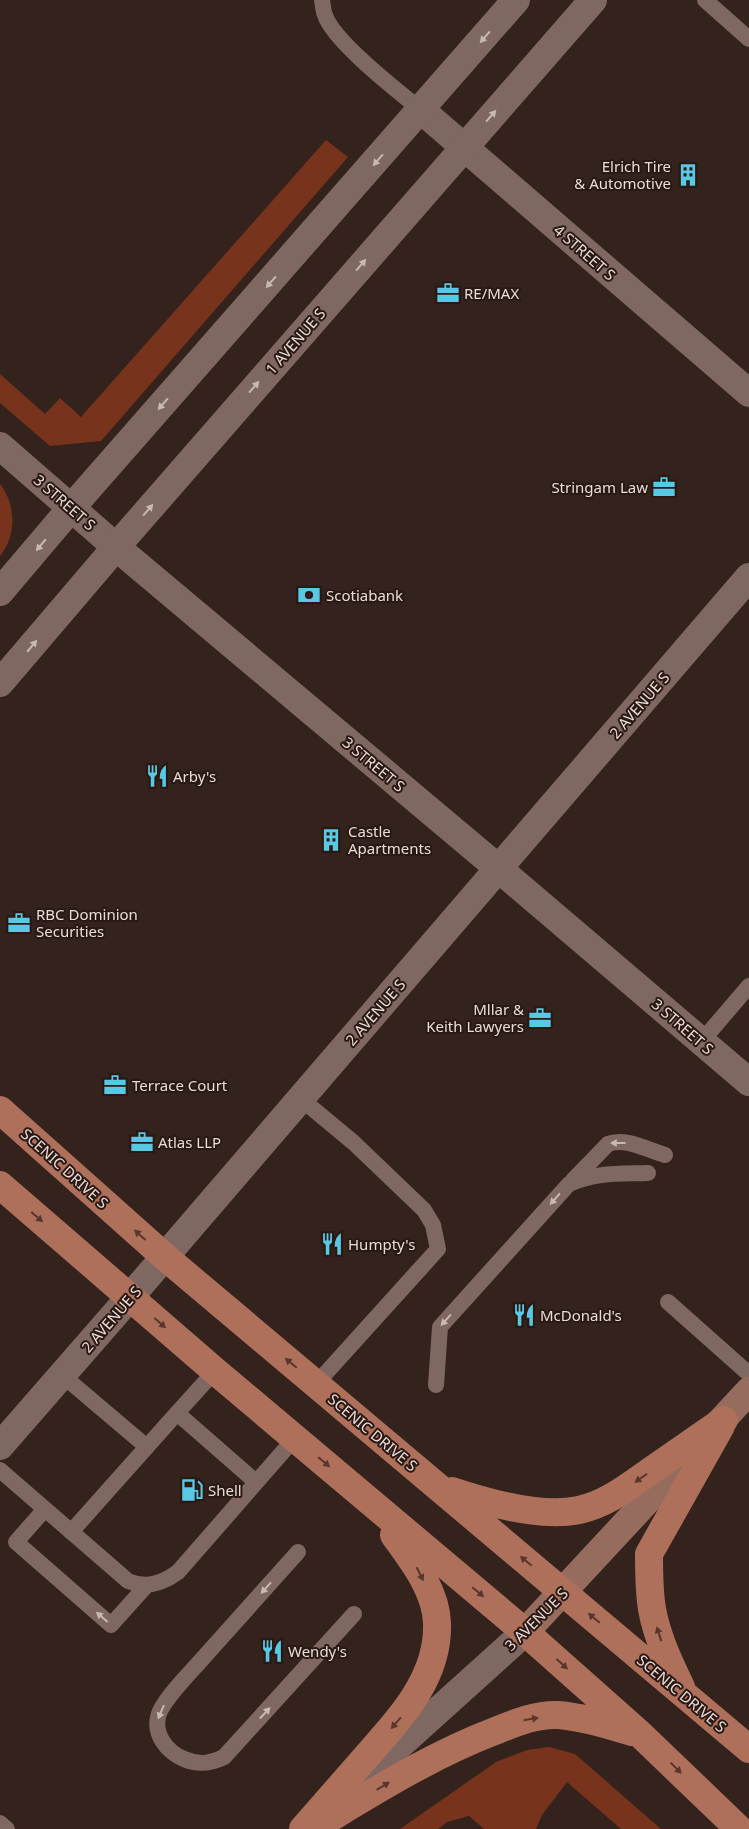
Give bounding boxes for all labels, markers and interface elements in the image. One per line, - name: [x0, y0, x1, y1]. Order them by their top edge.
- one-way arrow: [479, 30, 490, 43]
- one-way arrow: [485, 111, 497, 123]
- one-way arrow: [372, 153, 384, 165]
- place label: Elrich Tire & Automotive: [574, 156, 671, 193]
- building icon: Elrich Tire & Automotive: [675, 162, 701, 188]
- street label: 4 STREET S: [550, 220, 620, 284]
- one-way arrow: [355, 259, 366, 271]
- one-way arrow: [265, 275, 277, 287]
- office icon: RE/MAX: [435, 280, 461, 306]
- place label: RE/MAX: [464, 283, 519, 303]
- street label: 1 AVENUE S: [261, 304, 329, 378]
- one-way arrow: [249, 381, 260, 394]
- one-way arrow: [158, 397, 169, 410]
- street label: 3 STREET S: [30, 470, 100, 534]
- office icon: Stringam Law: [651, 474, 677, 500]
- place label: Stringam Law: [551, 477, 648, 497]
- one-way arrow: [142, 504, 153, 516]
- one-way arrow: [35, 538, 46, 551]
- bank icon: Scotiabank: [296, 582, 322, 608]
- place label: Scotiabank: [326, 585, 403, 605]
- one-way arrow: [26, 639, 37, 652]
- street label: 2 AVENUE S: [605, 668, 673, 742]
- street label: 3 STREET S: [339, 732, 409, 796]
- restaurant icon: Arby's: [144, 763, 170, 789]
- place label: Arby's: [173, 766, 216, 786]
- place label: Castle Apartments: [348, 821, 431, 858]
- building icon: Castle Apartments: [318, 827, 344, 853]
- place label: RBC Dominion Securities: [36, 904, 138, 941]
- office icon: RBC Dominion Securities: [6, 910, 32, 936]
- street label: 2 AVENUE S: [341, 975, 409, 1049]
- street label: 3 STREET S: [648, 994, 718, 1058]
- place label: Mllar & Keith Lawyers: [426, 999, 524, 1036]
- office icon: Mllar & Keith Lawyers: [527, 1005, 553, 1031]
- office icon: Terrace Court: [102, 1072, 128, 1098]
- place label: Terrace Court: [132, 1075, 228, 1095]
- street label: SCENIC DRIVE S: [17, 1124, 113, 1212]
- office icon: Atlas LLP: [129, 1129, 155, 1155]
- place label: Atlas LLP: [158, 1132, 221, 1152]
- one-way arrow: [610, 1139, 626, 1147]
- one-way arrow: [549, 1193, 561, 1205]
- one-way arrow: [31, 1211, 43, 1222]
- one-way arrow: [135, 1229, 147, 1241]
- restaurant icon: Humpty's: [319, 1231, 345, 1257]
- place label: Humpty's: [348, 1234, 415, 1254]
- street label: 2 AVENUE S: [77, 1282, 145, 1356]
- restaurant icon: McDonald's: [511, 1302, 537, 1328]
- place label: McDonald's: [540, 1305, 622, 1325]
- one-way arrow: [441, 1313, 452, 1326]
- one-way arrow: [154, 1317, 166, 1328]
- one-way arrow: [285, 1358, 297, 1369]
- street label: SCENIC DRIVE S: [324, 1389, 422, 1475]
- one-way arrow: [318, 1456, 331, 1467]
- one-way arrow: [634, 1473, 648, 1483]
- fuel station icon: Shell: [179, 1477, 205, 1503]
- place label: Shell: [208, 1480, 242, 1500]
- one-way arrow: [520, 1556, 532, 1567]
- one-way arrow: [416, 1567, 424, 1581]
- one-way arrow: [260, 1582, 271, 1595]
- street label: 3 AVENUE S: [500, 1583, 572, 1655]
- one-way arrow: [471, 1587, 484, 1598]
- one-way arrow: [96, 1611, 108, 1623]
- one-way arrow: [588, 1612, 600, 1624]
- one-way arrow: [654, 1626, 662, 1641]
- restaurant icon: Wendy's: [259, 1638, 285, 1664]
- place label: Wendy's: [288, 1641, 347, 1661]
- street label: SCENIC DRIVE S: [633, 1650, 731, 1736]
- one-way arrow: [555, 1658, 567, 1670]
- one-way arrow: [157, 1705, 165, 1719]
- one-way arrow: [259, 1707, 271, 1719]
- one-way arrow: [523, 1714, 539, 1722]
- one-way arrow: [390, 1716, 402, 1728]
- one-way arrow: [670, 1762, 682, 1774]
- one-way arrow: [377, 1781, 390, 1790]

